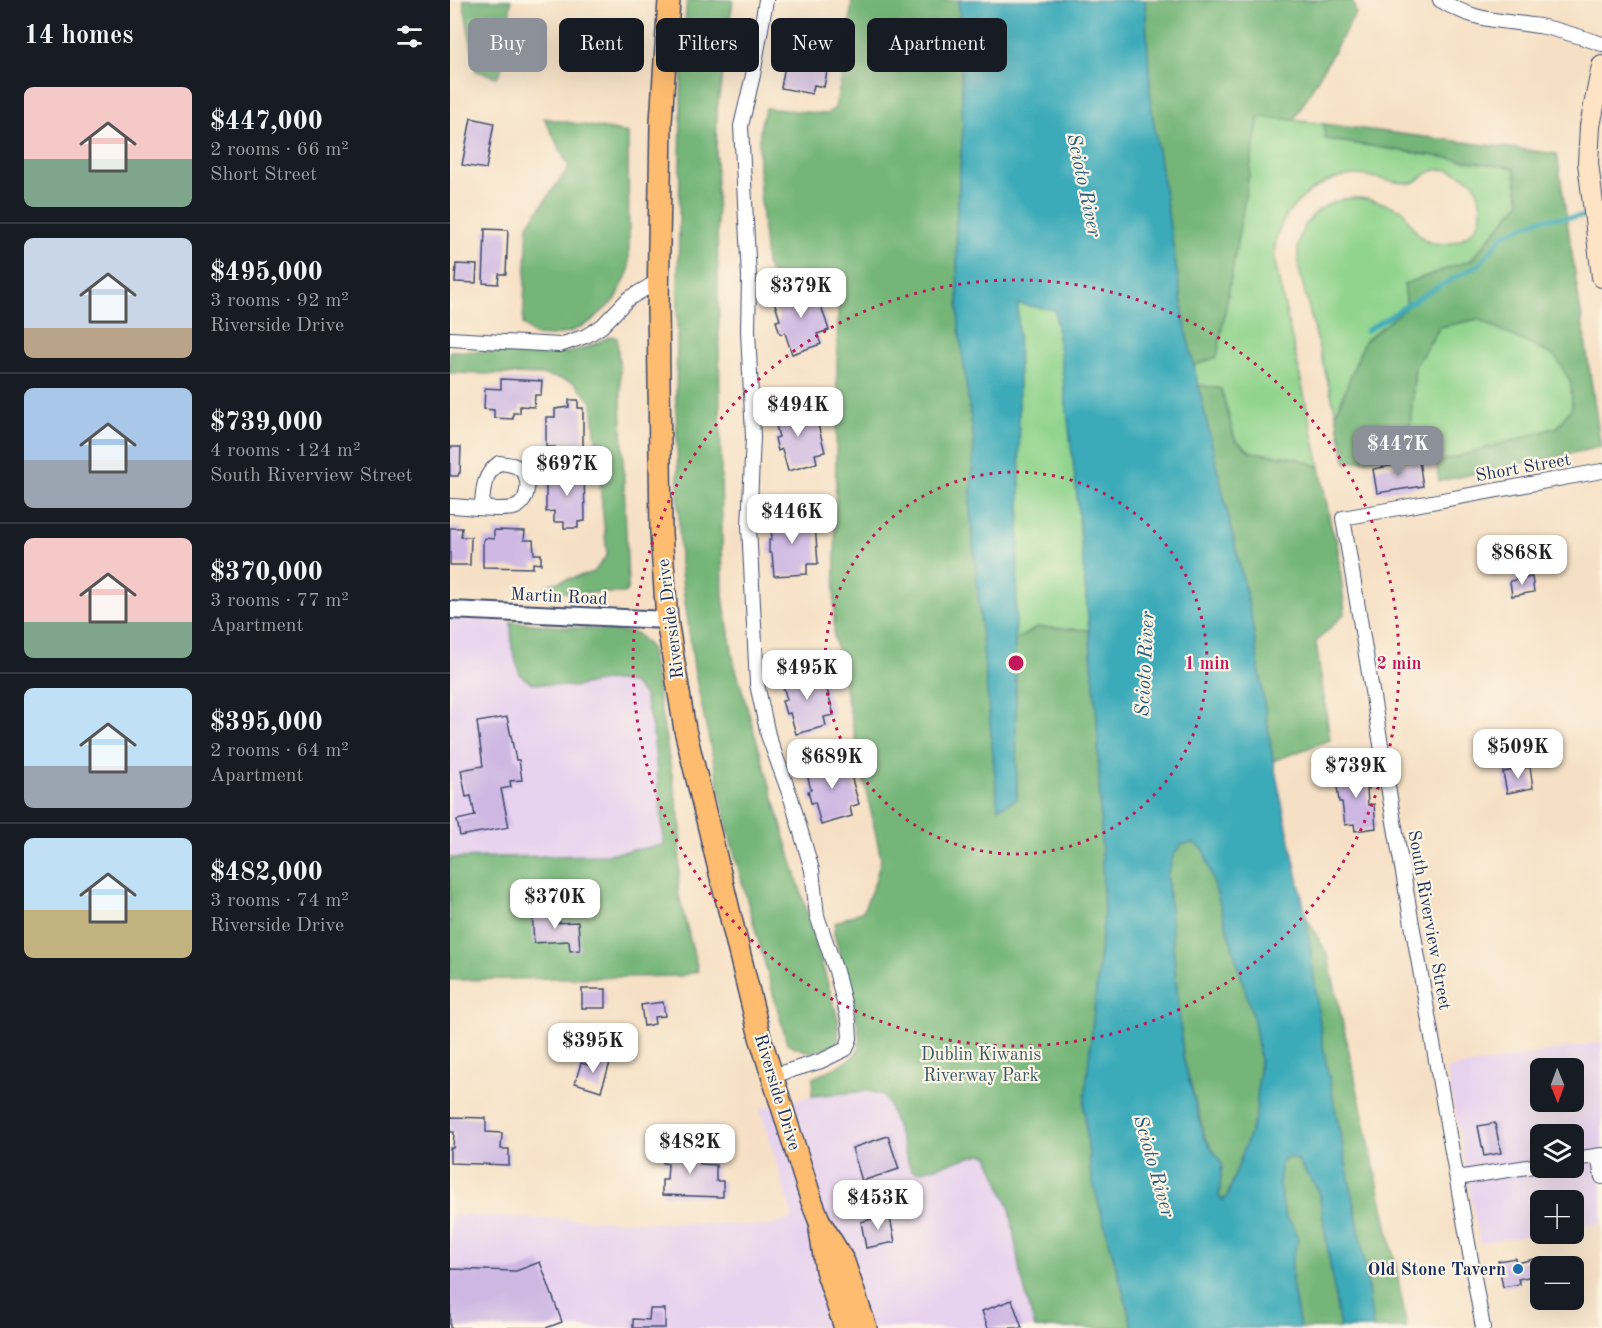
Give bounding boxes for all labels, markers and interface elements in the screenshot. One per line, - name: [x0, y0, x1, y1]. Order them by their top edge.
- chip: Buy: [468, 18, 547, 72]
- chip: Rent: [559, 18, 644, 72]
- chip: Filters: [656, 18, 759, 72]
- chip: New: [771, 18, 855, 72]
- chip: Apartment: [867, 18, 1007, 72]
- icon: filters: [393, 20, 426, 53]
- text: 14 homes: [24, 23, 133, 49]
- text: $447,000: [210, 109, 323, 135]
- icon: home: [72, 111, 144, 183]
- water label: Scioto River: [1062, 132, 1104, 239]
- text: 2 rooms · 66 m²: [210, 140, 349, 160]
- text: Short Street: [210, 165, 317, 185]
- text: $495,000: [210, 260, 323, 286]
- icon: home: [72, 262, 144, 334]
- pin: $379K: [759, 268, 843, 319]
- text: $379K: [770, 277, 832, 297]
- text: 3 rooms · 92 m²: [210, 291, 349, 311]
- text: Riverside Drive: [210, 316, 344, 336]
- pin: $494K: [756, 387, 840, 438]
- text: $494K: [767, 396, 829, 416]
- text: $739,000: [210, 410, 323, 436]
- icon: home: [72, 412, 144, 484]
- pin: $447K: [1356, 426, 1440, 477]
- text: $447K: [1367, 435, 1429, 455]
- text: 4 rooms · 124 m²: [210, 441, 360, 461]
- pin: $697K: [525, 446, 609, 497]
- street label: Short Street: [1474, 451, 1572, 485]
- text: $697K: [536, 455, 598, 475]
- text: South Riverview Street: [210, 466, 413, 486]
- pin: $446K: [750, 494, 834, 545]
- text: $446K: [761, 503, 823, 523]
- pin: $868K: [1480, 535, 1564, 586]
- text: $868K: [1491, 544, 1553, 564]
- street label: Riverside Drive: [655, 558, 687, 680]
- text: $370,000: [210, 560, 323, 586]
- icon: home: [72, 562, 144, 634]
- street label: Martin Road: [510, 585, 608, 609]
- text: 3 rooms · 77 m²: [210, 591, 349, 611]
- water label: Scioto River: [1133, 611, 1159, 717]
- text: Apartment: [210, 616, 304, 636]
- pin: $495K: [765, 650, 849, 701]
- centre of rings: [1006, 653, 1026, 673]
- text: 1 min: [1184, 655, 1230, 673]
- text: 2 min: [1376, 655, 1422, 673]
- text: $495K: [776, 659, 838, 679]
- text: $395,000: [210, 710, 323, 736]
- icon: home: [72, 712, 144, 784]
- pin: $509K: [1476, 729, 1560, 780]
- text: $509K: [1487, 738, 1549, 758]
- pin: $689K: [790, 739, 874, 790]
- text: 2 rooms · 64 m²: [210, 741, 349, 761]
- text: $689K: [801, 748, 863, 768]
- pin: $739K: [1314, 748, 1398, 799]
- text: $739K: [1325, 757, 1387, 777]
- text: Apartment: [210, 766, 304, 786]
- street label: South Riverview Street: [1404, 829, 1454, 1012]
- text: $482,000: [210, 860, 323, 886]
- icon: home: [72, 862, 144, 934]
- pin: $370K: [513, 879, 597, 930]
- text: $370K: [524, 888, 586, 908]
- text: 3 rooms · 74 m²: [210, 891, 349, 911]
- text: Riverside Drive: [210, 916, 344, 936]
- pin: $395K: [551, 1023, 635, 1074]
- text: $395K: [562, 1032, 624, 1052]
- street label: Riverside Drive: [751, 1032, 803, 1153]
- park label: Dublin Kiwanis Riverway Park: [921, 1046, 1041, 1085]
- north arrow: [1530, 1058, 1584, 1112]
- map controls: [1530, 1058, 1584, 1310]
- water label: Scioto River: [1129, 1113, 1177, 1220]
- pin: $482K: [648, 1124, 732, 1175]
- button: layers: [1530, 1124, 1584, 1178]
- text: $482K: [659, 1133, 721, 1153]
- pin: $453K: [836, 1180, 920, 1231]
- text: $453K: [847, 1189, 909, 1209]
- button: +: [1530, 1190, 1584, 1244]
- button: −: [1530, 1256, 1584, 1310]
- place label: Old Stone Tavern: [1368, 1261, 1506, 1279]
- marker: Old Stone Tavern: [1511, 1262, 1525, 1276]

